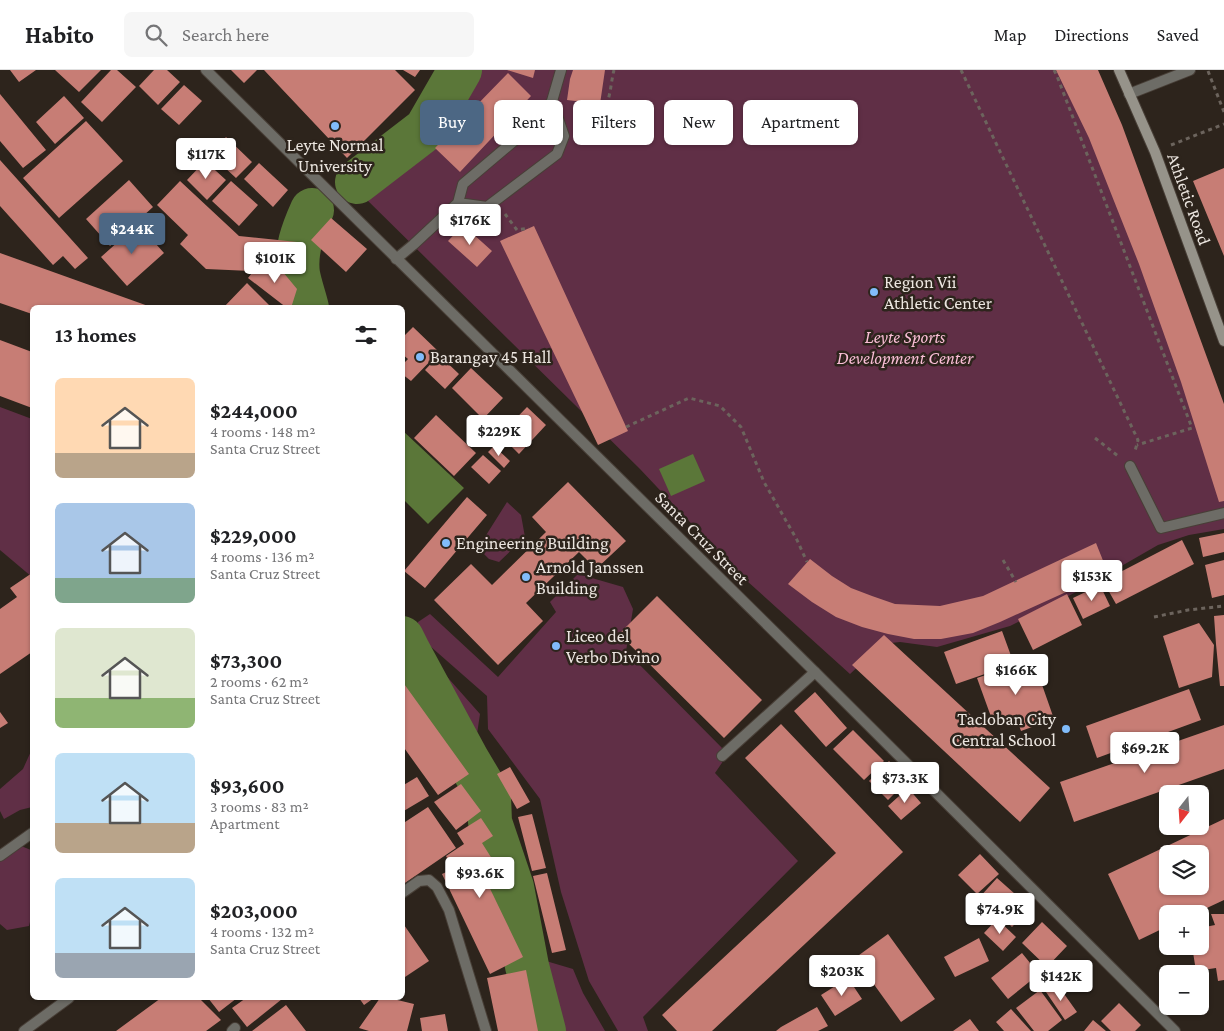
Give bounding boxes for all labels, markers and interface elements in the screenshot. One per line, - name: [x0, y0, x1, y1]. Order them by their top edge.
- search box: [124, 12, 474, 57]
- text: Habito: [25, 21, 94, 48]
- icon: search: [142, 21, 170, 49]
- text: Search here: [182, 24, 269, 45]
- text: Map: [994, 25, 1026, 45]
- text: Directions: [1054, 25, 1129, 45]
- text: Saved: [1157, 25, 1199, 45]
- chip: Buy: [420, 100, 484, 145]
- chip: Rent: [494, 100, 563, 145]
- chip: Filters: [573, 100, 654, 145]
- chip: New: [664, 100, 733, 145]
- chip: Apartment: [743, 100, 858, 145]
- marker: Leyte Normal University: [329, 120, 341, 132]
- place label: Leyte Normal University: [287, 135, 384, 176]
- pin: $117K: [171, 138, 241, 180]
- text: $117K: [187, 145, 225, 162]
- street label: Athletic Road: [1163, 150, 1215, 248]
- pin: $176K: [435, 204, 505, 246]
- text: $176K: [450, 211, 490, 228]
- pin: $244K: [97, 212, 167, 255]
- text: $244K: [110, 220, 154, 237]
- pin: $101K: [240, 242, 310, 284]
- text: $101K: [255, 249, 295, 266]
- place label: Region Vii Athletic Center: [884, 272, 993, 313]
- marker: Region Vii Athletic Center: [868, 286, 880, 298]
- icon: filters: [352, 321, 380, 349]
- text: 13 homes: [55, 323, 136, 347]
- park label: Leyte Sports Development Center: [837, 327, 974, 368]
- place label: Barangay 45 Hall: [430, 347, 552, 367]
- marker: Barangay 45 Hall: [414, 351, 426, 363]
- icon: home: [95, 398, 155, 458]
- text: $244,000: [210, 399, 298, 423]
- pin: $229K: [464, 414, 534, 457]
- text: $229K: [478, 422, 520, 439]
- text: 4 rooms · 148 m²: [210, 423, 316, 440]
- text: Santa Cruz Street: [210, 440, 320, 457]
- street label: Santa Cruz Street: [651, 487, 754, 590]
- icon: home: [95, 523, 155, 583]
- text: $229,000: [210, 524, 296, 548]
- place label: Engineering Building: [456, 533, 609, 553]
- marker: Engineering Building: [440, 537, 452, 549]
- text: 4 rooms · 136 m²: [210, 548, 315, 565]
- place label: Arnold Janssen Building: [536, 557, 644, 598]
- pin: $153K: [1057, 560, 1127, 602]
- text: Santa Cruz Street: [210, 565, 320, 582]
- text: $153K: [1072, 567, 1112, 584]
- marker: Arnold Janssen Building: [520, 571, 532, 583]
- place label: Liceo del Verbo Divino: [566, 626, 660, 667]
- marker: Liceo del Verbo Divino: [550, 640, 562, 652]
- icon: home: [95, 648, 155, 708]
- text: $73,300: [210, 649, 282, 673]
- pin: $166K: [981, 654, 1051, 696]
- text: $166K: [995, 661, 1037, 678]
- text: 2 rooms · 62 m²: [210, 673, 308, 690]
- text: Santa Cruz Street: [210, 690, 320, 707]
- place label: Tacloban City Central School: [951, 709, 1057, 750]
- marker: Tacloban City Central School: [1060, 723, 1072, 735]
- pin: $69.2K: [1104, 732, 1186, 774]
- text: $69.2K: [1121, 739, 1169, 756]
- pin: $73.3K: [864, 762, 946, 804]
- text: $73.3K: [882, 769, 928, 786]
- icon: home: [95, 773, 155, 833]
- text: $93,600: [210, 774, 285, 798]
- north arrow: [1159, 785, 1209, 835]
- map controls: [1159, 785, 1209, 1015]
- text: 3 rooms · 83 m²: [210, 798, 309, 815]
- text: Apartment: [210, 815, 280, 832]
- button: layers: [1159, 845, 1209, 895]
- pin: $93.6K: [439, 856, 521, 899]
- text: $93.6K: [456, 864, 504, 881]
- pin: $74.9K: [959, 892, 1041, 935]
- icon: home: [95, 898, 155, 958]
- text: $203,000: [210, 899, 298, 923]
- text: $74.9K: [977, 900, 1023, 917]
- button: +: [1159, 905, 1209, 955]
- text: 4 rooms · 132 m²: [210, 923, 314, 940]
- text: Santa Cruz Street: [210, 940, 320, 957]
- pin: $203K: [807, 954, 877, 997]
- pin: $142K: [1026, 960, 1096, 1002]
- text: $203K: [820, 962, 864, 979]
- button: −: [1159, 965, 1209, 1015]
- text: $142K: [1041, 967, 1081, 984]

